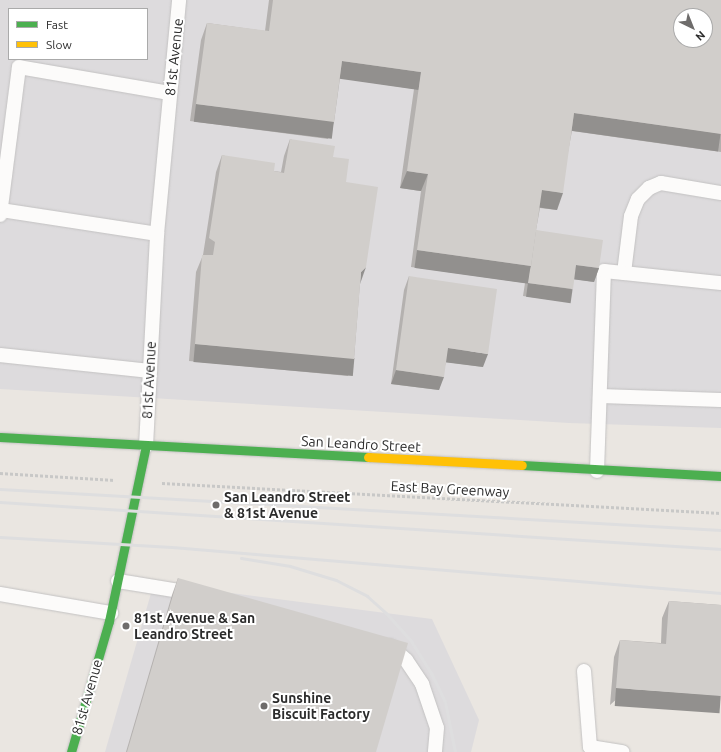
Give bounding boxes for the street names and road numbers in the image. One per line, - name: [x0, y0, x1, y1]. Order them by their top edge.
- street label: 81st Avenue: [162, 17, 186, 97]
- street label: 81st Avenue: [139, 341, 159, 419]
- street label: San Leandro Street: [301, 432, 421, 456]
- street label: East Bay Greenway: [390, 478, 510, 500]
- street label: 81st Avenue: [68, 657, 106, 737]

